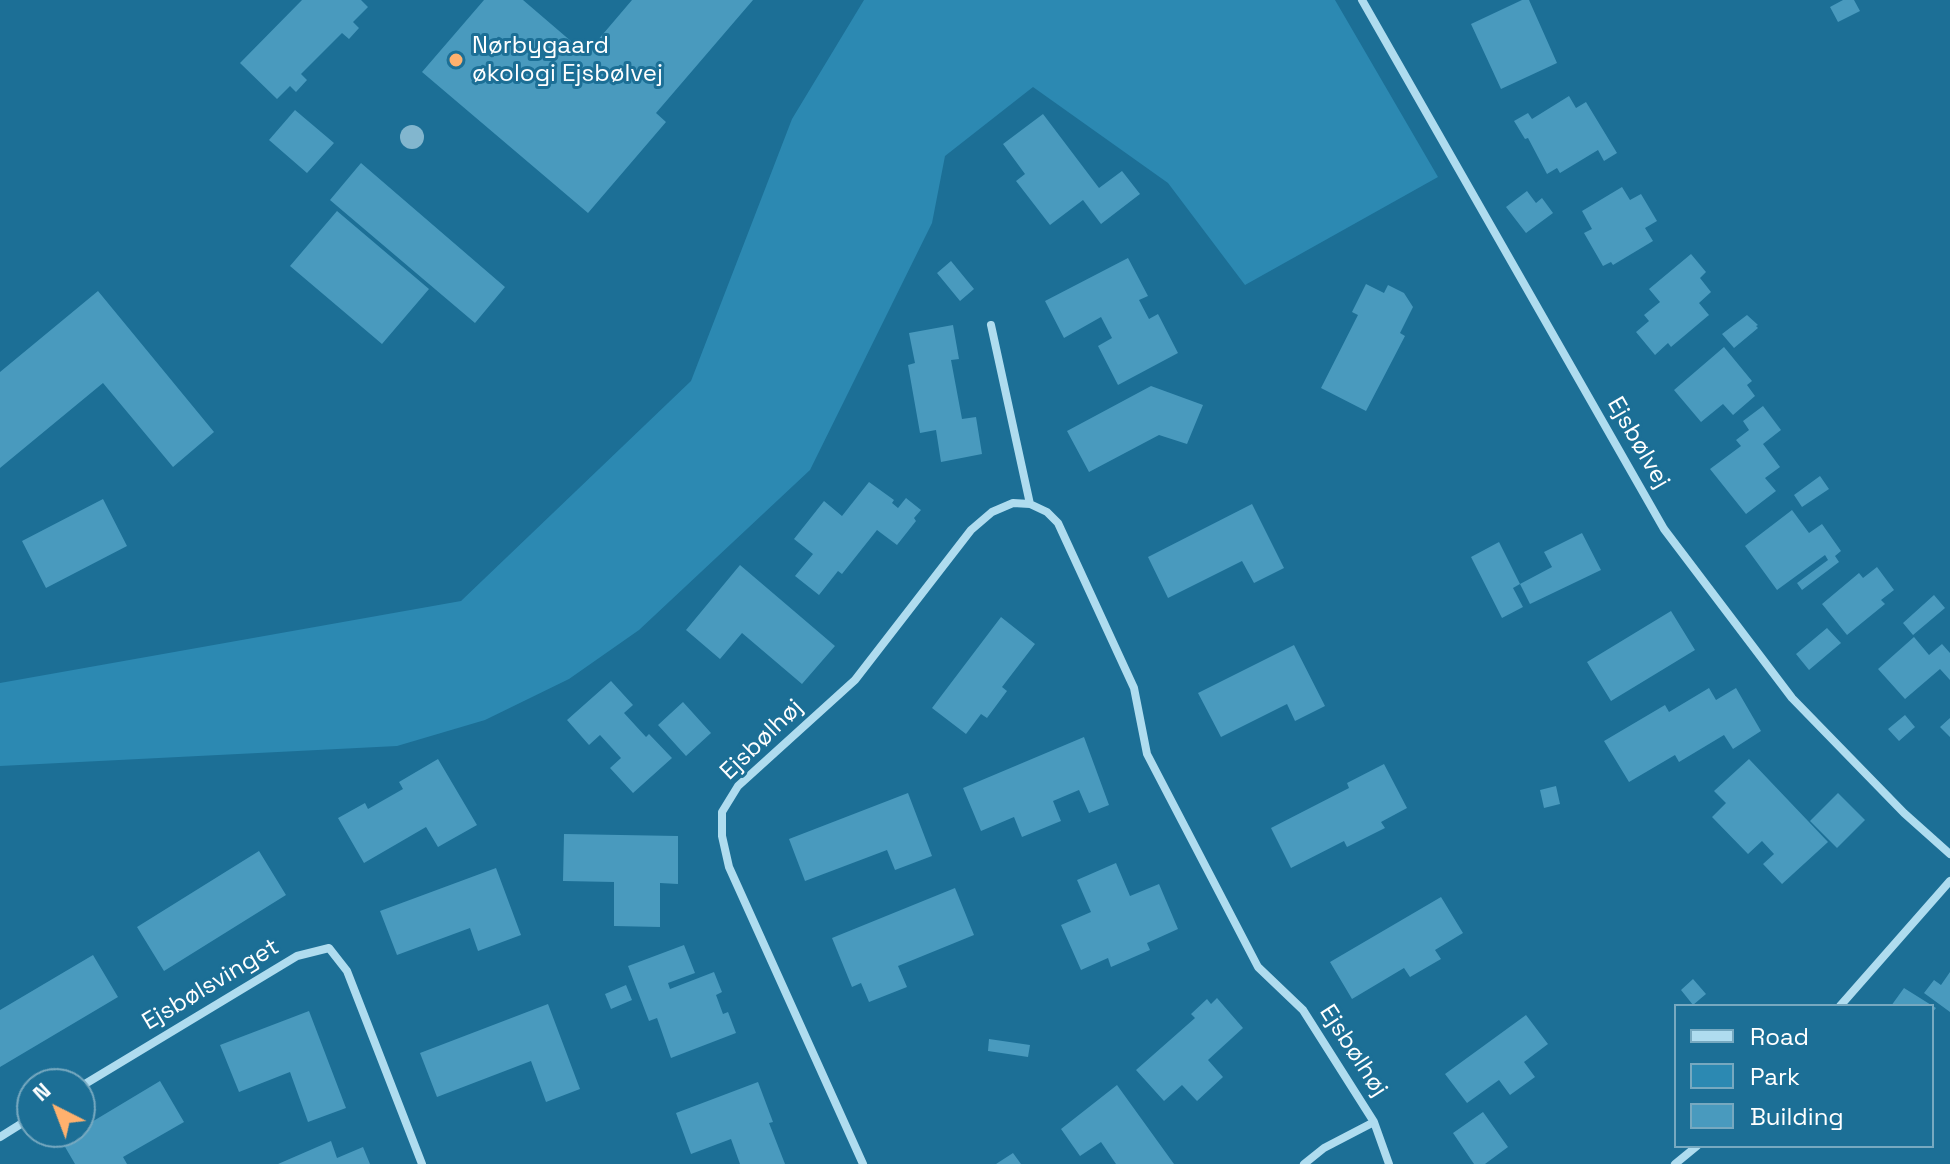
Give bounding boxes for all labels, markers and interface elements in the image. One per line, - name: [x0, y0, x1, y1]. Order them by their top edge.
- place label: Nørbygaard økologi Ejsbølvej: [472, 32, 663, 88]
- marker: Nørbygaard økologi Ejsbølvej: [447, 51, 465, 69]
- street label: Ejsbølvej: [1600, 392, 1676, 494]
- street label: Ejsbølhøj: [715, 694, 809, 786]
- street label: Ejsbølsvinget: [138, 933, 284, 1037]
- street label: Ejsbølhøj: [1313, 1000, 1393, 1102]
- legend: [1674, 1004, 1934, 1148]
- text: Road: [1750, 1021, 1809, 1052]
- text: Park: [1750, 1061, 1800, 1092]
- north arrow: [16, 1068, 96, 1148]
- text: N: [26, 1076, 56, 1107]
- text: Building: [1750, 1101, 1844, 1132]

